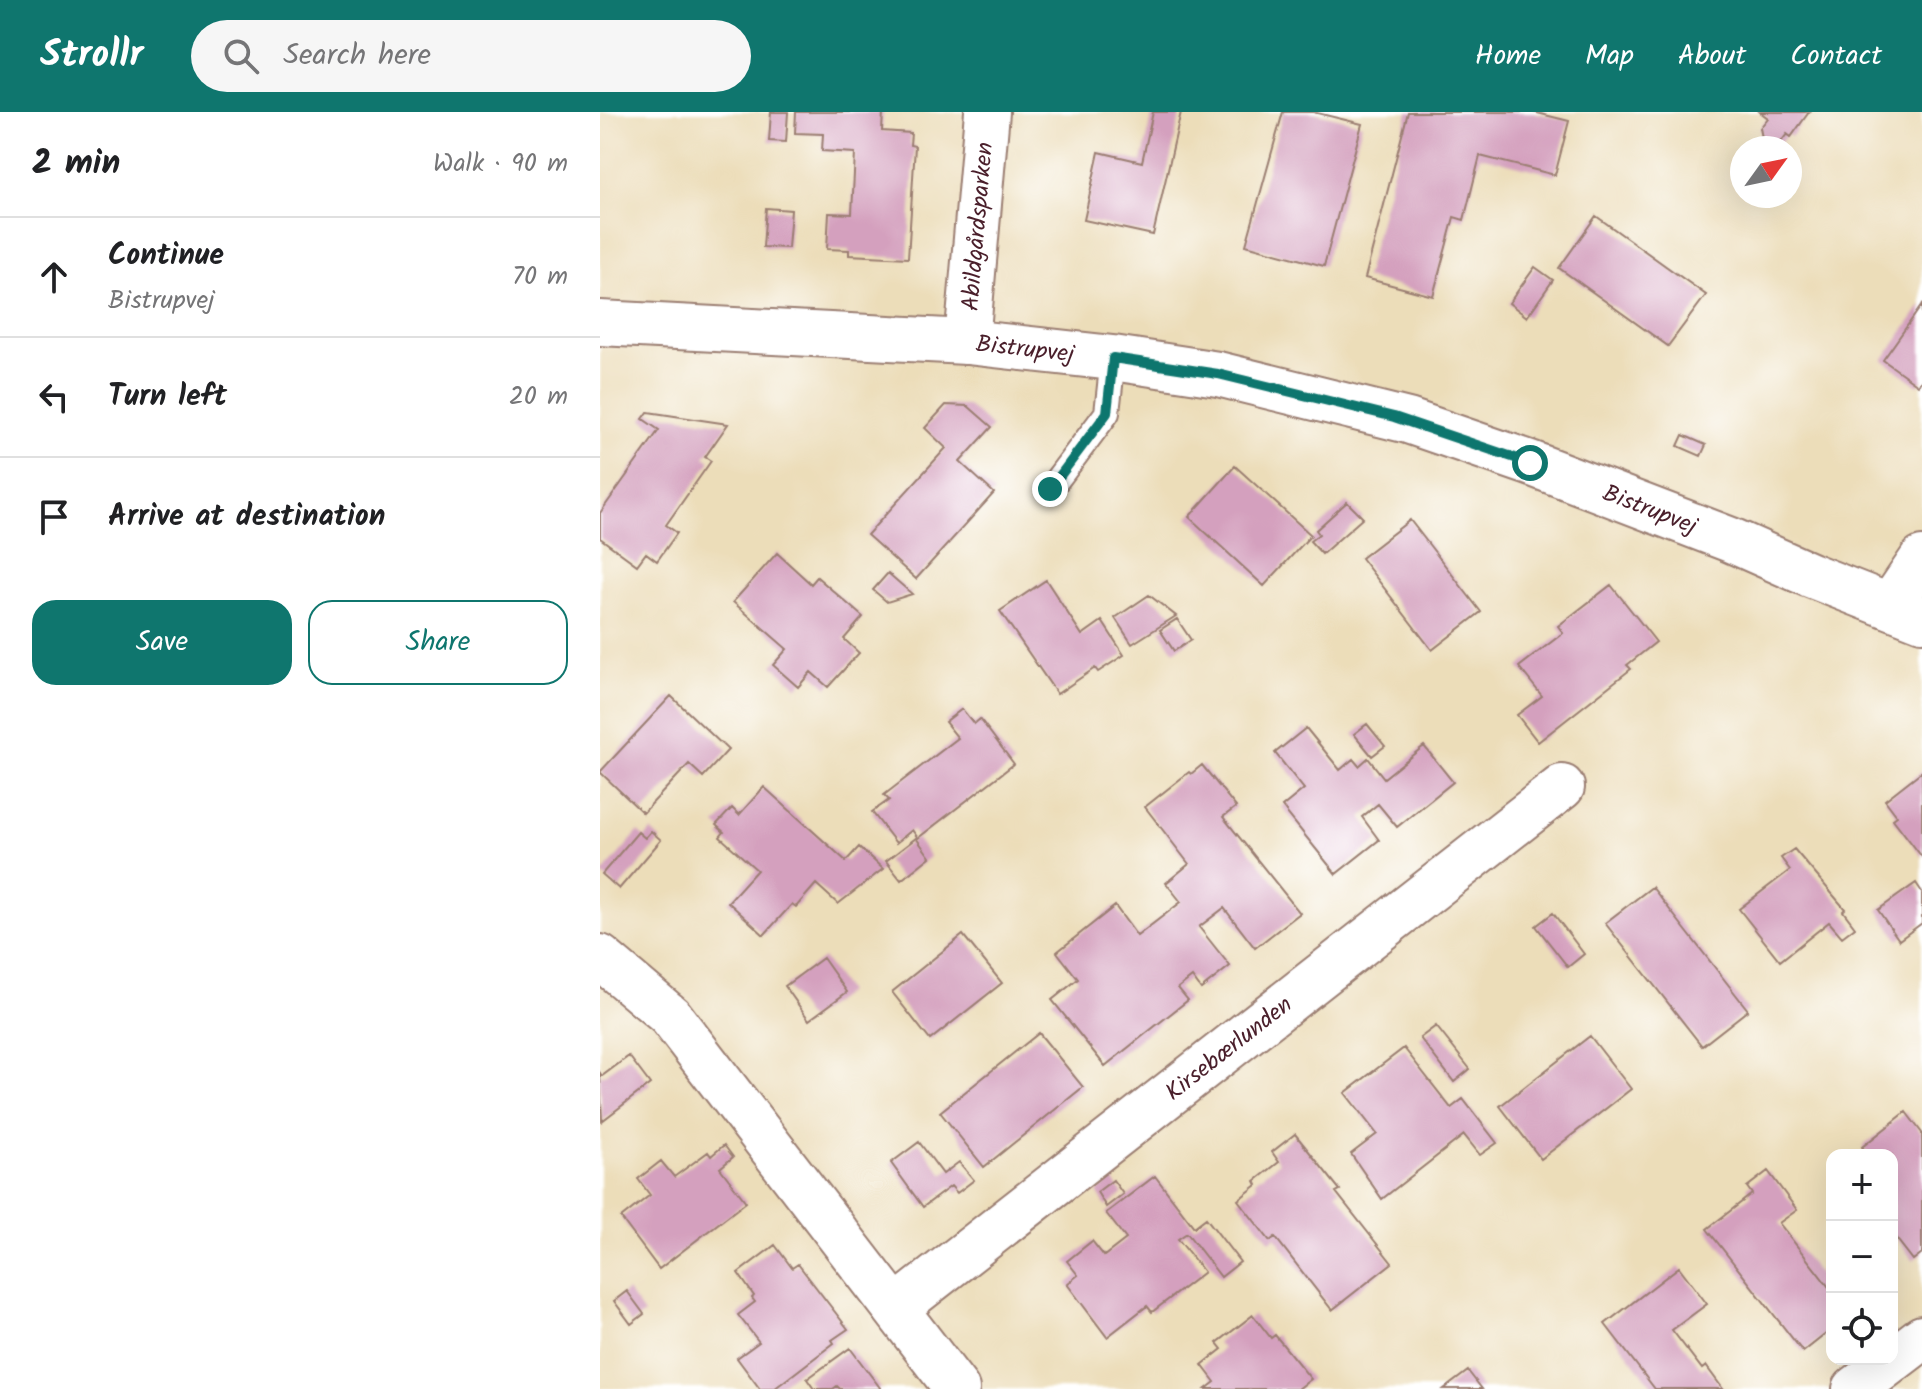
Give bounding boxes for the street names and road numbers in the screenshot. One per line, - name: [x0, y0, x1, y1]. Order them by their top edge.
- street label: Abildgårdsparken: [952, 141, 1005, 313]
- street label: Bistrupvej: [974, 325, 1077, 375]
- street label: Bistrupvej: [1597, 475, 1703, 547]
- street label: Kirsebærlunden: [1157, 987, 1302, 1112]

